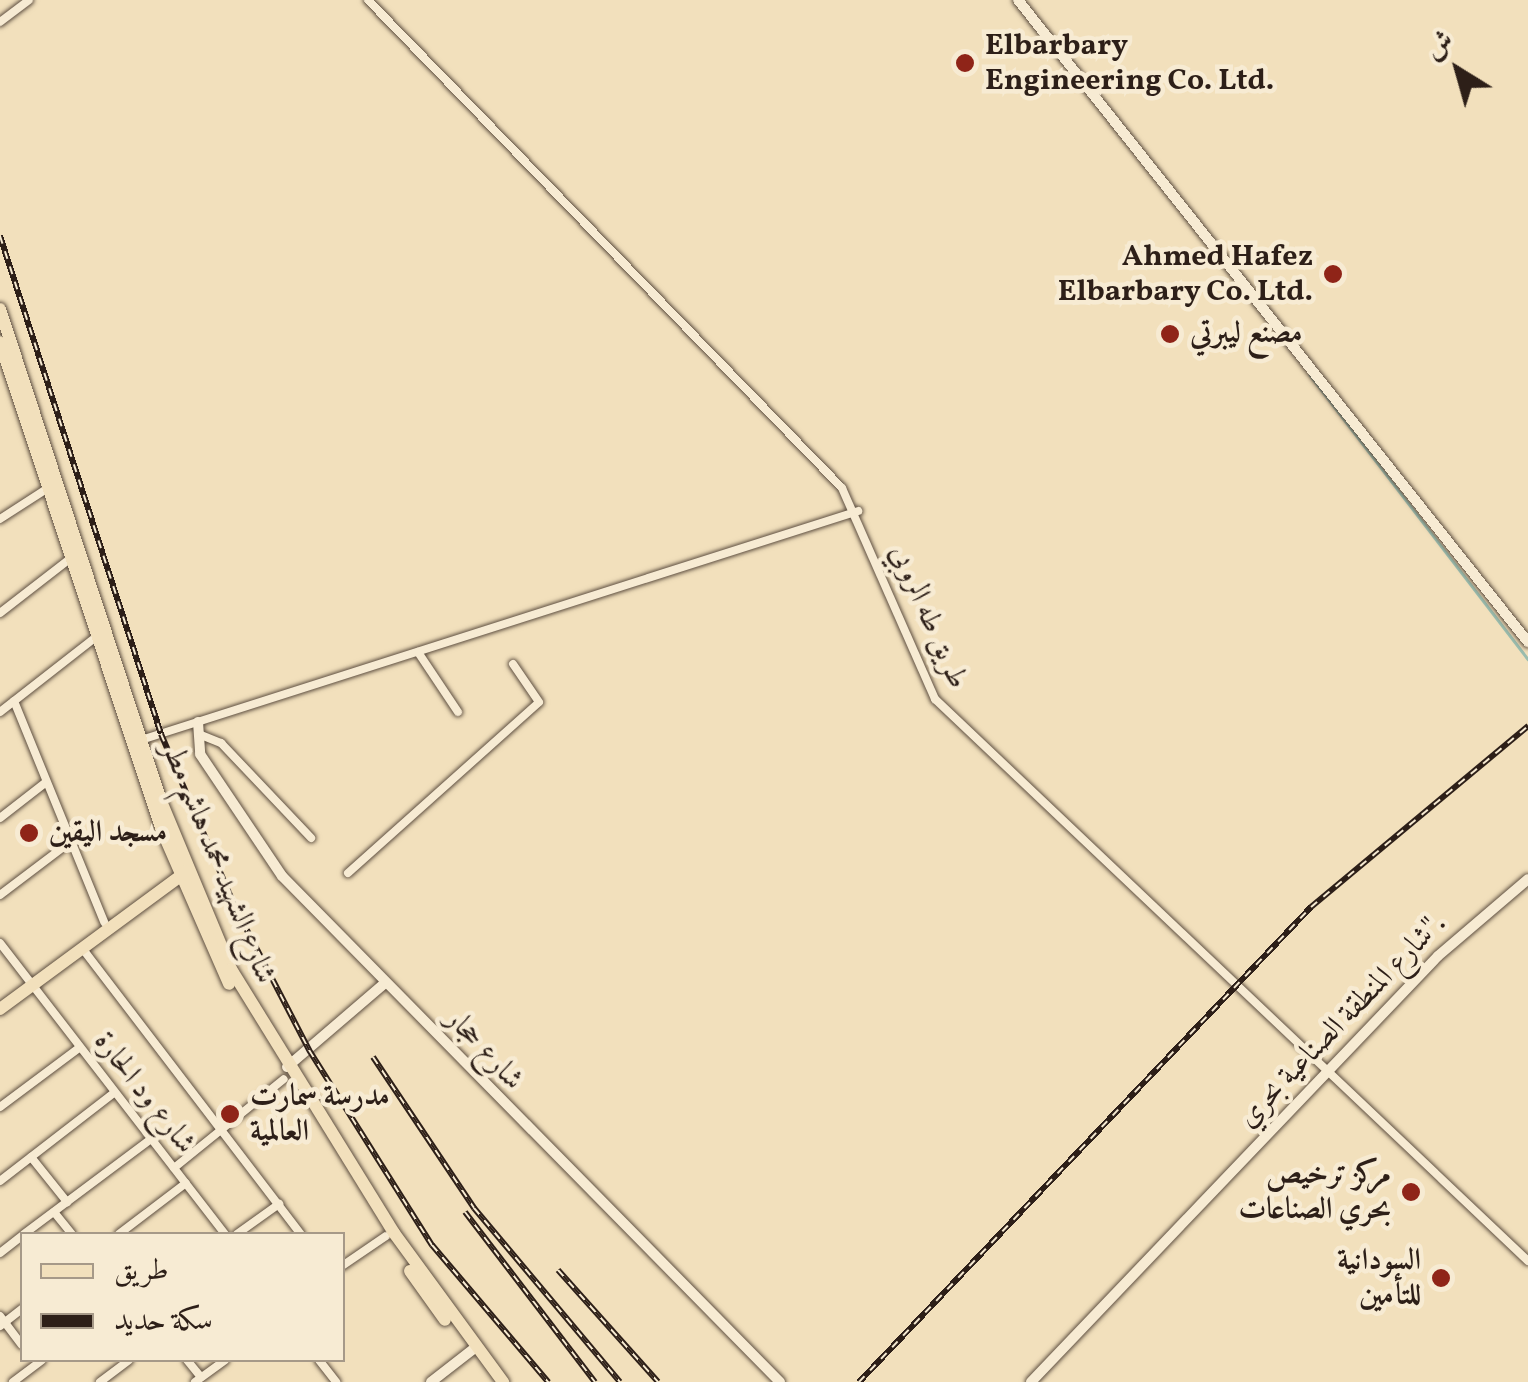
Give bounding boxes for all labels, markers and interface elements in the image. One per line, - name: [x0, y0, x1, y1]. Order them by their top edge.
- north arrow: [1408, 20, 1508, 120]
- text: ش: [1417, 22, 1462, 70]
- place label: Elbarbary Engineering Co. Ltd.: [985, 28, 1274, 98]
- marker: Elbarbary Engineering Co. Ltd.: [954, 52, 976, 74]
- place label: Ahmed Hafez Elbarbary Co. Ltd.: [1057, 239, 1313, 310]
- marker: Ahmed Hafez Elbarbary Co. Ltd.: [1322, 263, 1344, 285]
- place label: مصنع ليبرتي: [1190, 316, 1302, 352]
- marker: مصنع ليبرتي: [1159, 323, 1181, 345]
- street label: طريق طه الروبي: [880, 540, 976, 694]
- street label: شارع الشهيد محمد هاشم مطر: [153, 737, 283, 989]
- place label: مسجد اليقين: [49, 815, 167, 851]
- marker: مسجد اليقين: [18, 822, 40, 844]
- street label: شارع المنطقة الصناعية بحري".: [1230, 908, 1452, 1136]
- street label: شارع حجار: [437, 1002, 531, 1098]
- street label: شارع ود الحارة: [85, 1025, 203, 1161]
- place label: مدرسة سمارت العالمية: [250, 1079, 390, 1150]
- marker: مدرسة سمارت العالمية: [219, 1103, 241, 1125]
- place label: مركز ترخيص بحري الصناعات: [1239, 1157, 1391, 1228]
- marker: مركز ترخيص بحري الصناعات: [1400, 1181, 1422, 1203]
- legend: [20, 1232, 345, 1362]
- place label: السودانية للتأمين: [1337, 1243, 1421, 1314]
- text: طريق: [114, 1250, 169, 1292]
- marker: السودانية للتأمين: [1430, 1267, 1452, 1289]
- text: سكة حديد: [114, 1300, 213, 1342]

